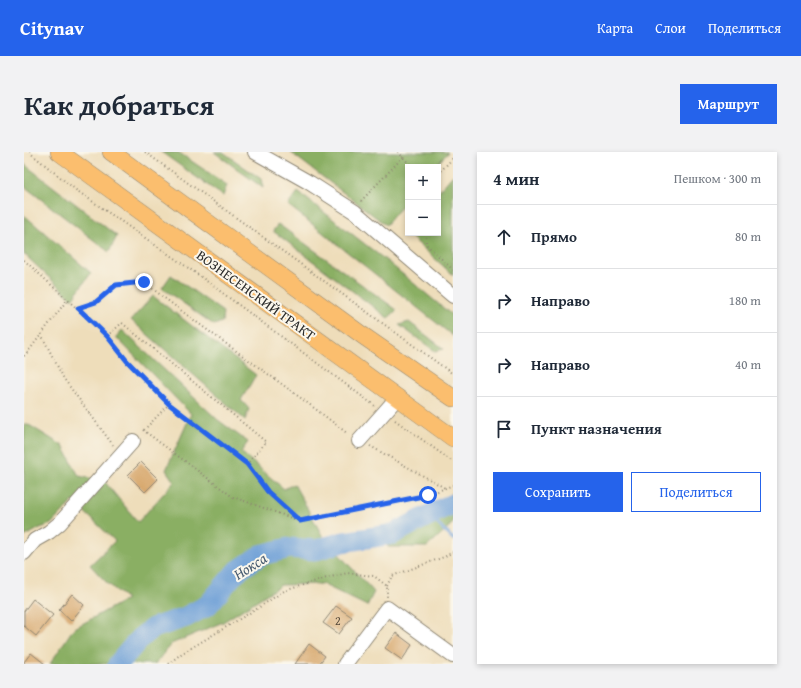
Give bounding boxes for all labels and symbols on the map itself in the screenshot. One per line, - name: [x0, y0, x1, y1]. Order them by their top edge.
- street label: ВОЗНЕСЕНСКИЙ ТРАКТ: [192, 245, 320, 345]
- route end: [135, 273, 153, 291]
- route start: [419, 486, 437, 504]
- water label: Нокса: [229, 547, 271, 585]
- house number: 2: [335, 612, 341, 629]

